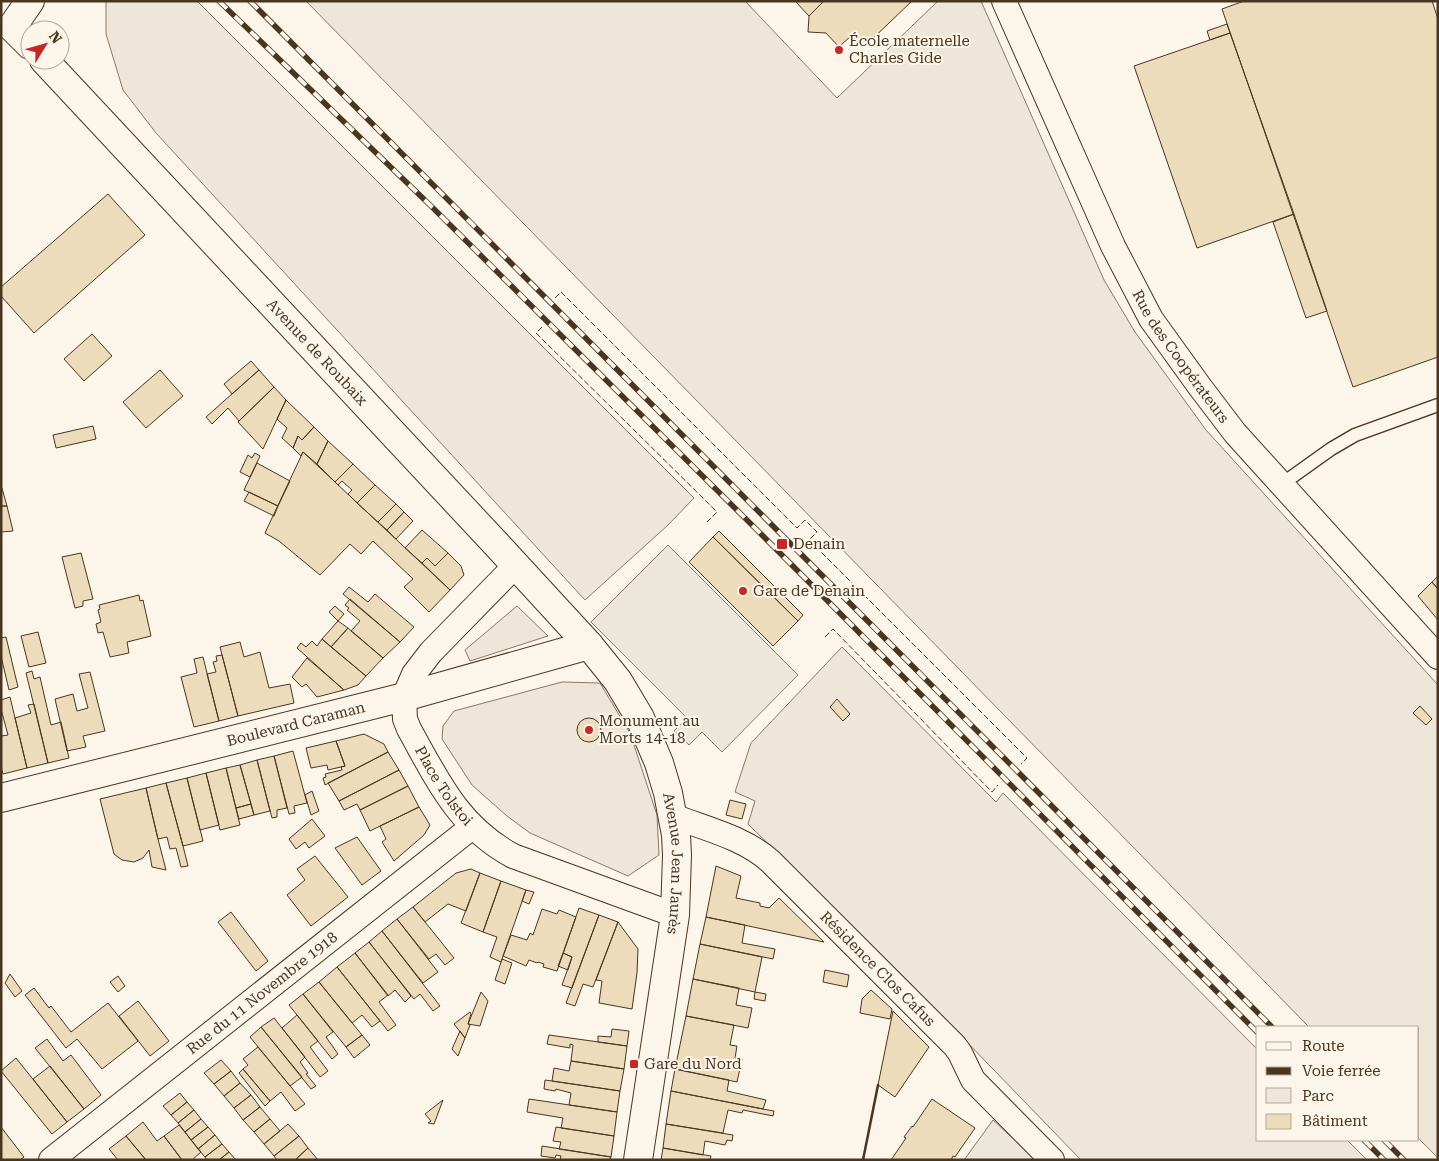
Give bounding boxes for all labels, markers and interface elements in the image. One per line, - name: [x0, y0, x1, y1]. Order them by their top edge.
- north arrow: [20, 20, 70, 70]
- text: N: [46, 28, 65, 46]
- place label: École maternelle Charles Gide: [849, 32, 970, 67]
- marker: École maternelle Charles Gide: [833, 44, 845, 56]
- street label: Rue des Coopérateurs: [1128, 287, 1233, 427]
- street label: Avenue de Roubaix: [263, 295, 371, 410]
- place label: Denain: [793, 535, 845, 553]
- marker: Denain: [775, 537, 789, 551]
- place label: Gare de Denain: [753, 582, 865, 600]
- marker: Gare de Denain: [737, 585, 749, 597]
- street label: Boulevard Caraman: [225, 698, 367, 750]
- place label: Monument au Morts 14-18: [599, 712, 700, 747]
- marker: Monument au Morts 14-18: [583, 724, 595, 736]
- street label: Place Tolstoi: [411, 743, 477, 830]
- street label: Avenue Jean Jaurès: [659, 791, 686, 936]
- street label: Résidence Clos Cafus: [817, 908, 939, 1030]
- street label: Rue du 11 Novembre 1918: [183, 928, 341, 1058]
- legend: [1256, 1026, 1419, 1141]
- text: Route: [1302, 1037, 1344, 1055]
- place label: Gare du Nord: [644, 1055, 742, 1073]
- marker: Gare du Nord: [628, 1058, 640, 1070]
- text: Voie ferrée: [1302, 1062, 1380, 1080]
- text: Parc: [1302, 1087, 1334, 1105]
- text: Bâtiment: [1302, 1112, 1368, 1130]

